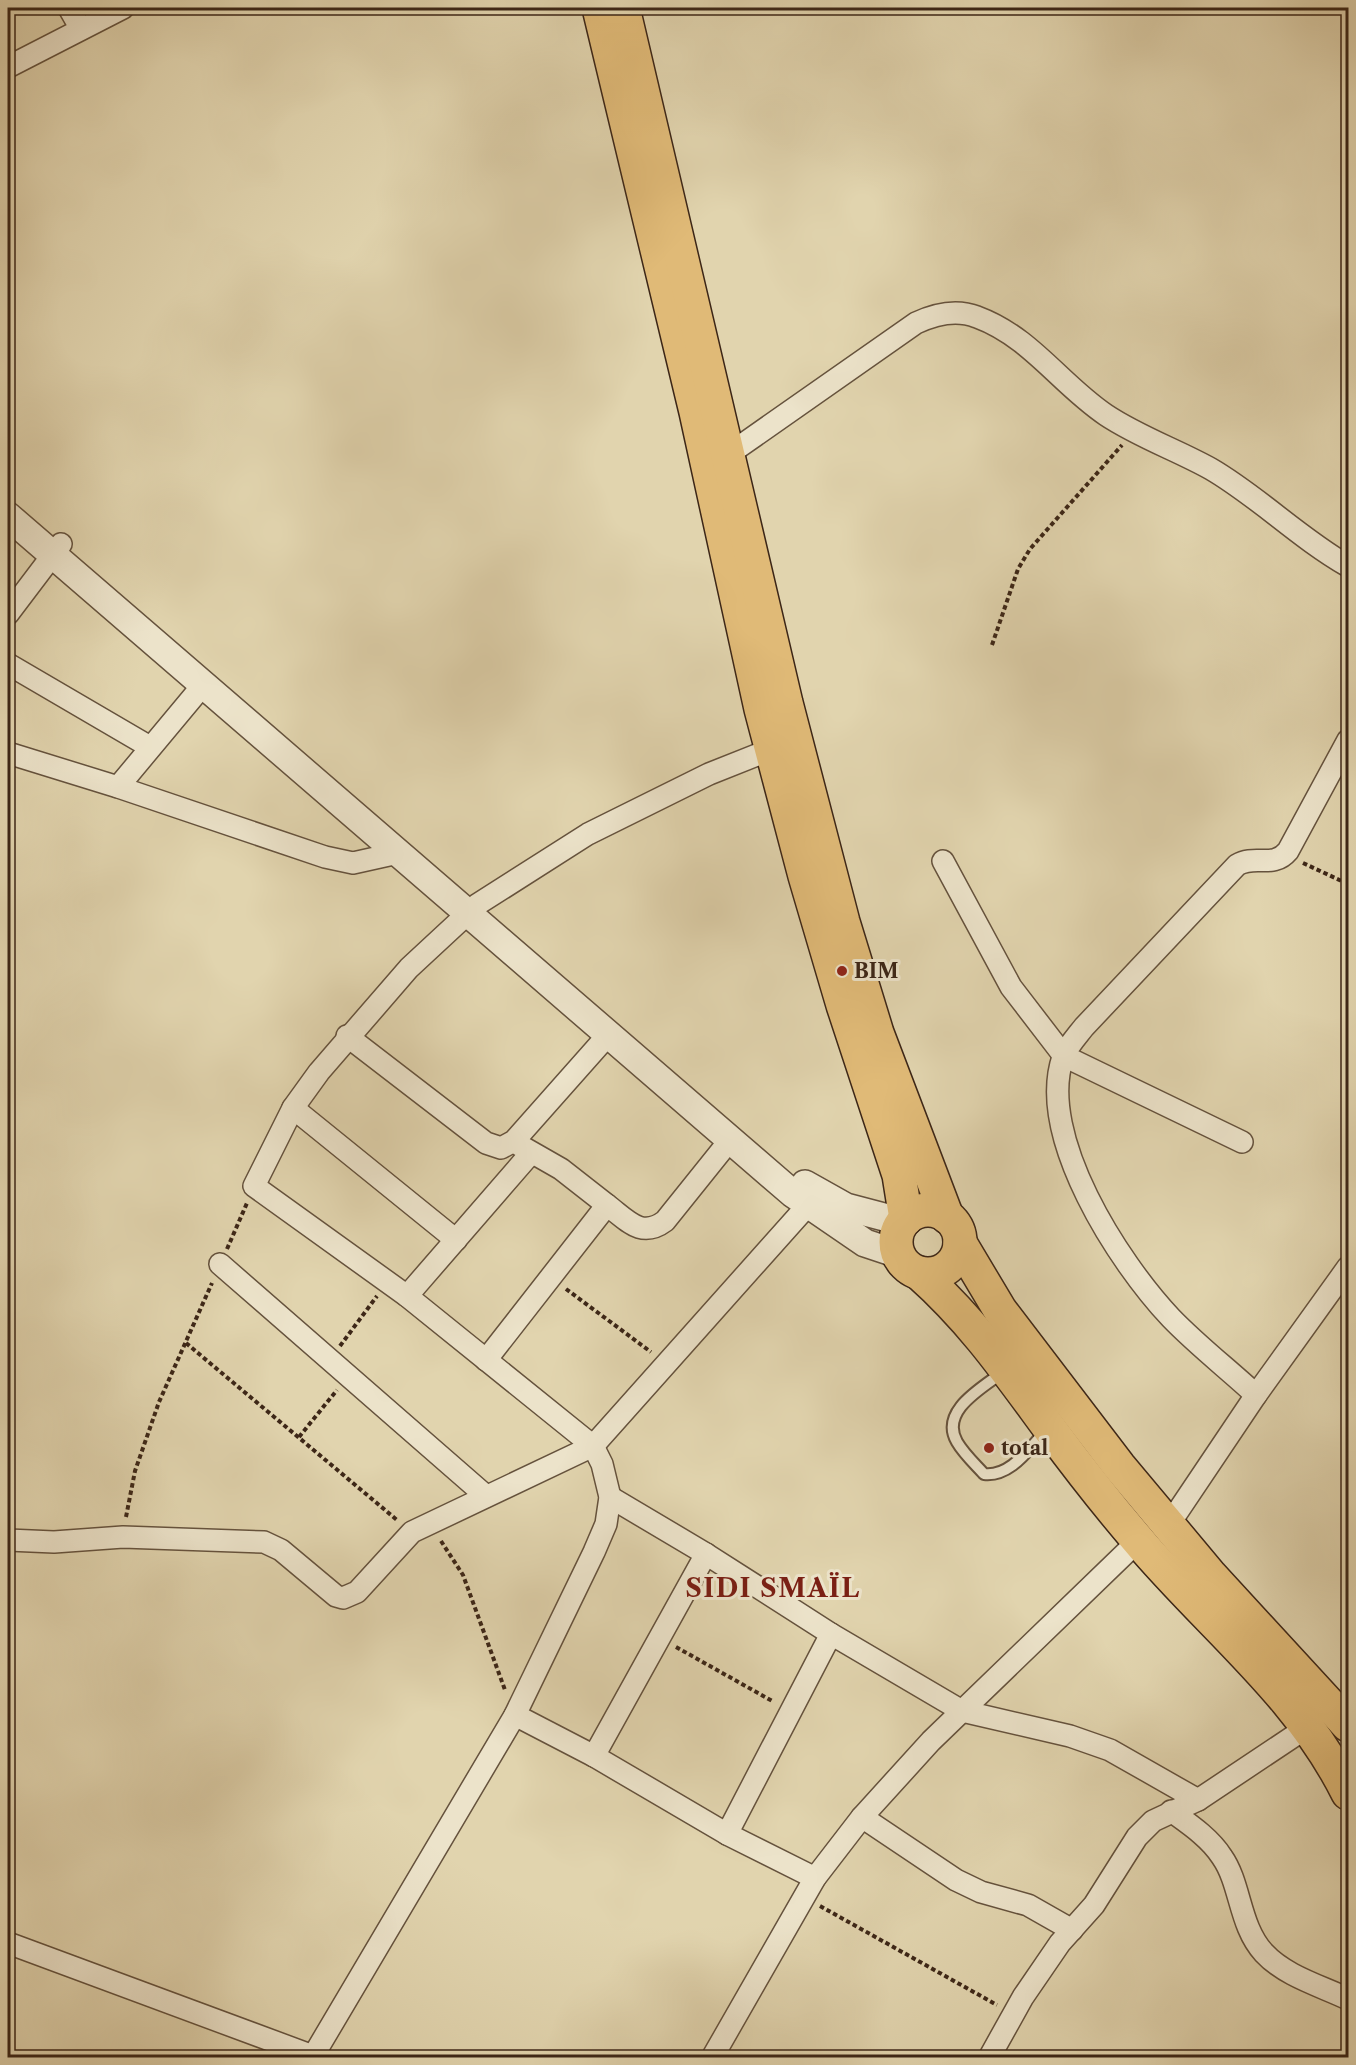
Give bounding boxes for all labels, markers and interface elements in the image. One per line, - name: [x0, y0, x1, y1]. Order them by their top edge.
- place label: BIM: [854, 959, 898, 983]
- marker: BIM: [835, 964, 849, 978]
- place label: total: [1001, 1436, 1048, 1460]
- marker: total: [982, 1441, 996, 1455]
- district label: SIDI SMAÏL: [685, 1572, 861, 1604]

